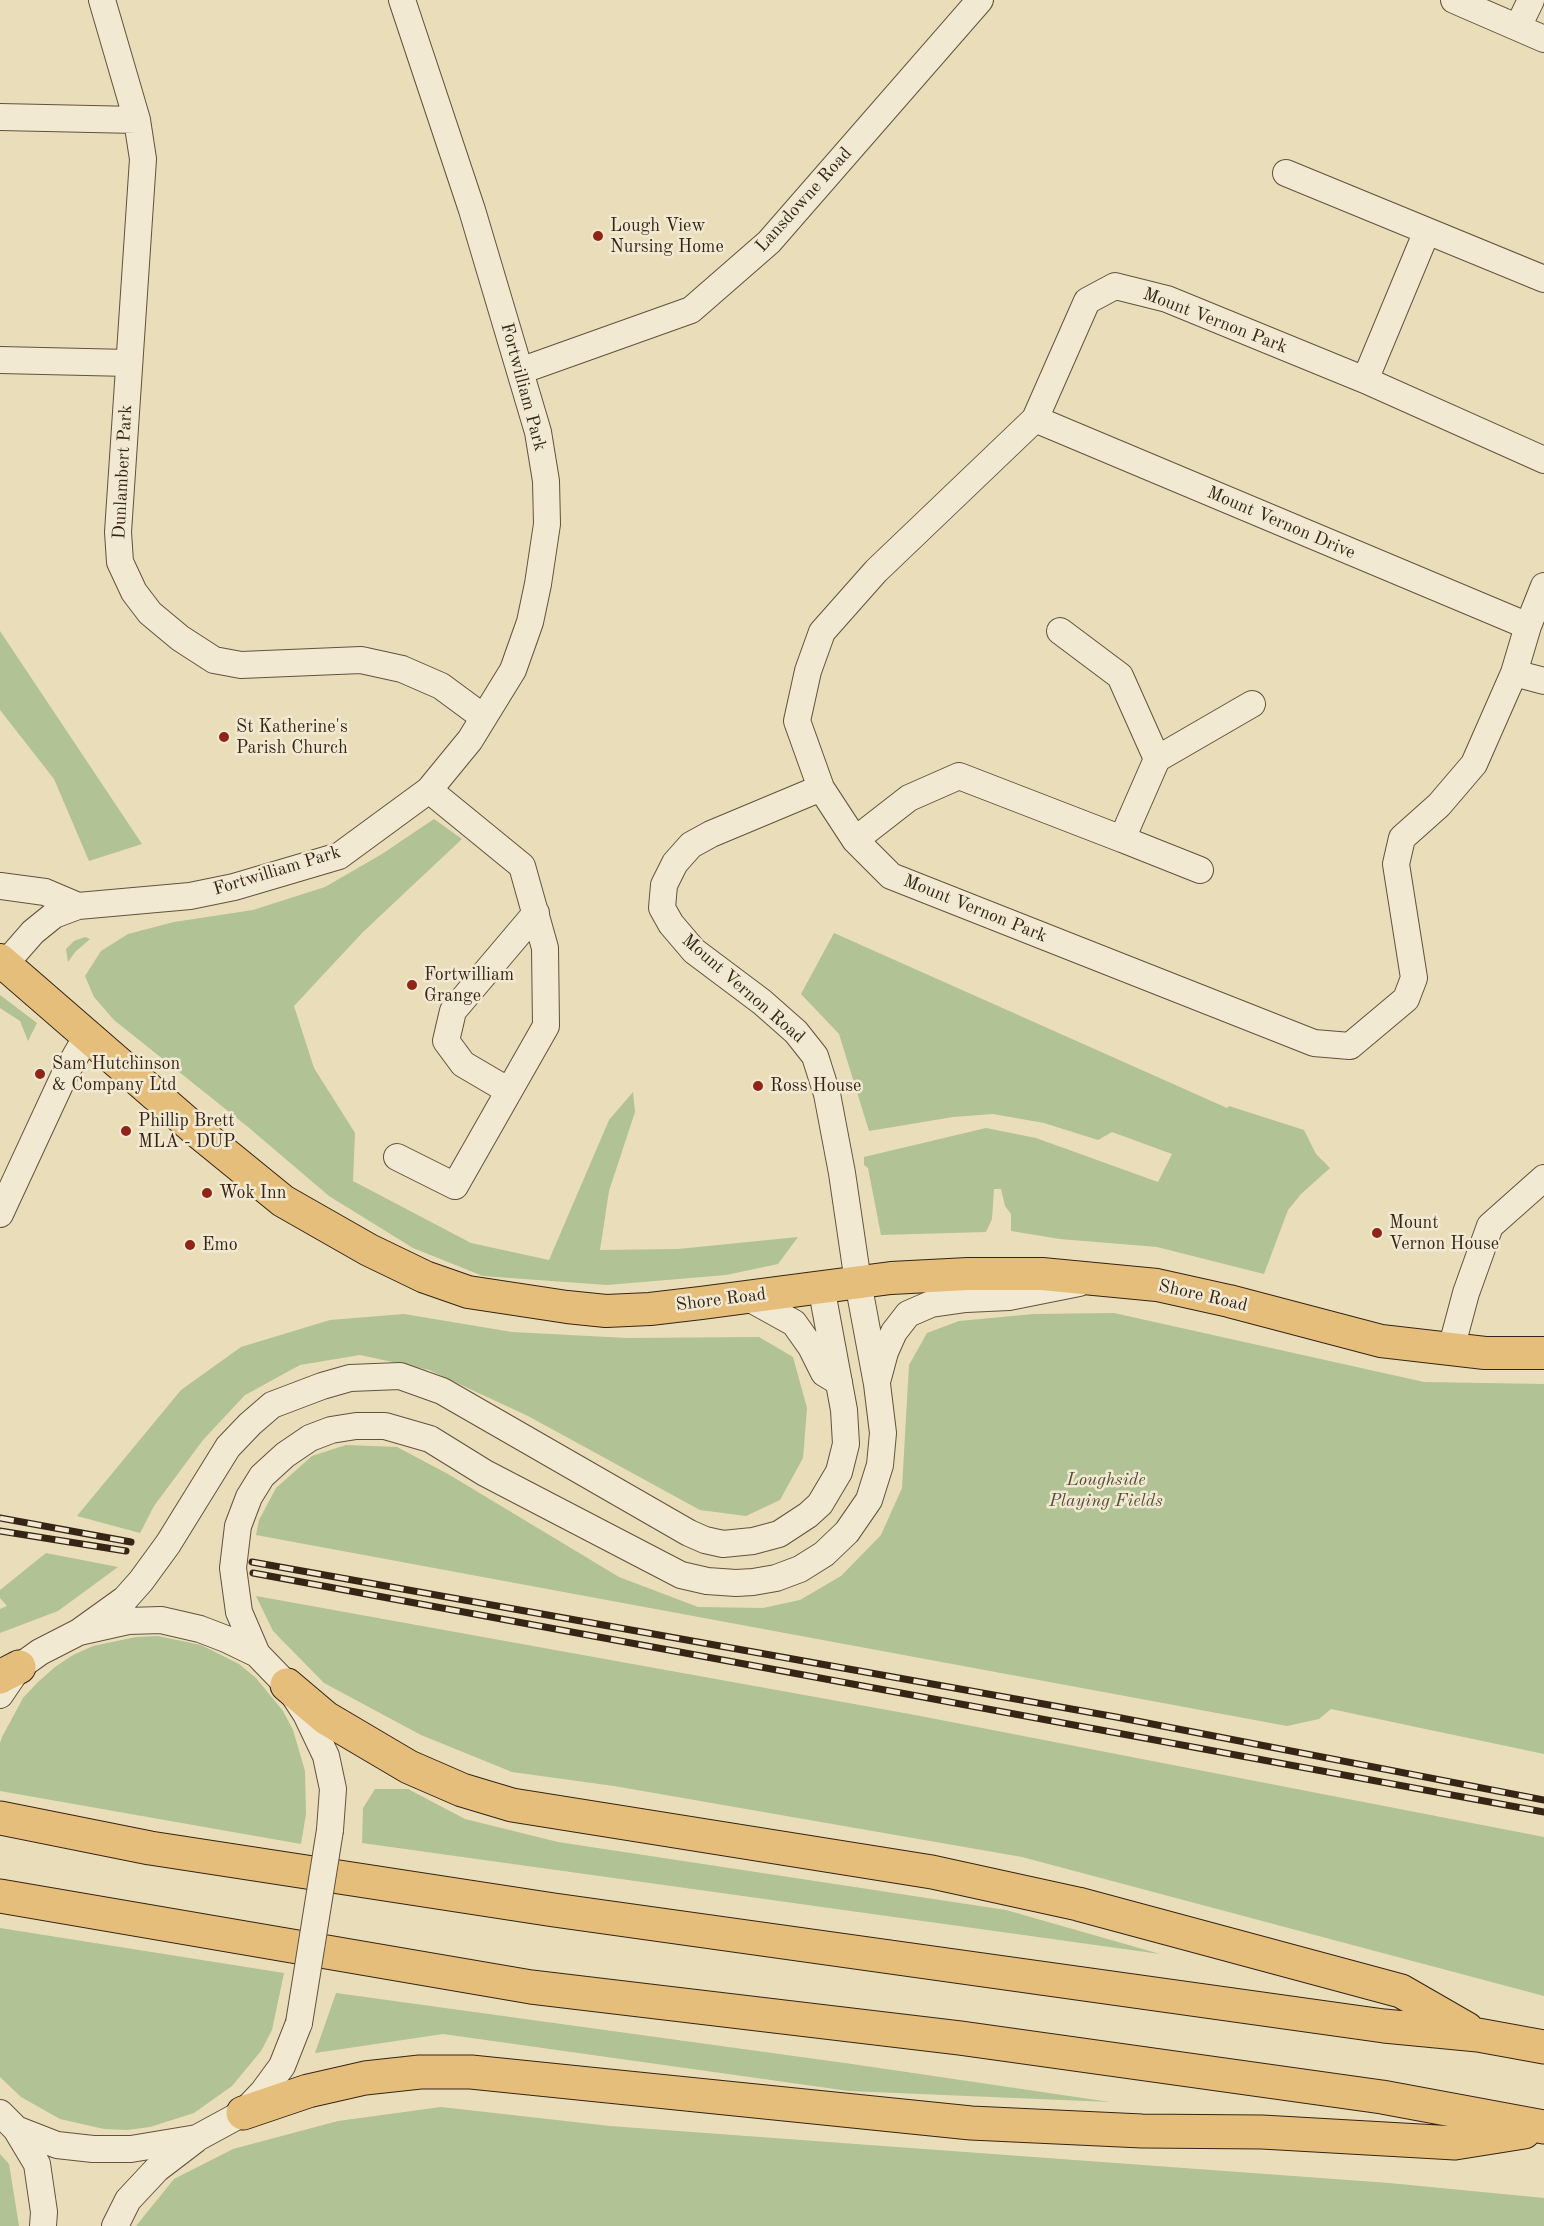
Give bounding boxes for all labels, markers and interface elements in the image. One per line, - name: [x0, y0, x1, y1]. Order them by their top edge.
- street label: Lansdowne Road: [751, 143, 857, 257]
- place label: Lough View Nursing Home: [610, 215, 724, 258]
- marker: Lough View Nursing Home: [591, 229, 605, 243]
- street label: Mount Vernon Park: [1140, 284, 1290, 358]
- street label: Fortwilliam Park: [495, 320, 551, 454]
- street label: Dunlambert Park: [109, 404, 137, 540]
- street label: Mount Vernon Drive: [1204, 482, 1358, 564]
- place label: St Katherine's Parish Church: [236, 716, 348, 758]
- marker: St Katherine's Parish Church: [217, 730, 231, 744]
- street label: Fortwilliam Park: [211, 841, 343, 901]
- street label: Mount Vernon Park: [900, 870, 1050, 948]
- street label: Mount Vernon Road: [677, 930, 809, 1048]
- place label: Fortwilliam Grange: [424, 964, 514, 1006]
- marker: Fortwilliam Grange: [405, 978, 419, 992]
- place label: Sam Hutchinson & Company Ltd: [52, 1053, 180, 1096]
- marker: Sam Hutchinson & Company Ltd: [33, 1067, 47, 1081]
- place label: Ross House: [770, 1075, 861, 1097]
- marker: Ross House: [751, 1079, 765, 1093]
- place label: Phillip Brett MLA - DUP: [138, 1110, 235, 1152]
- marker: Phillip Brett MLA - DUP: [119, 1124, 133, 1138]
- place label: Wok Inn: [219, 1182, 286, 1204]
- marker: Wok Inn: [200, 1186, 214, 1200]
- place label: Mount Vernon House: [1389, 1212, 1499, 1254]
- marker: Mount Vernon House: [1370, 1226, 1384, 1240]
- place label: Emo: [202, 1234, 238, 1256]
- marker: Emo: [183, 1238, 197, 1252]
- street label: Shore Road: [1156, 1275, 1250, 1317]
- street label: Shore Road: [675, 1284, 767, 1316]
- park label: Loughside Playing Fields: [1049, 1469, 1163, 1512]

